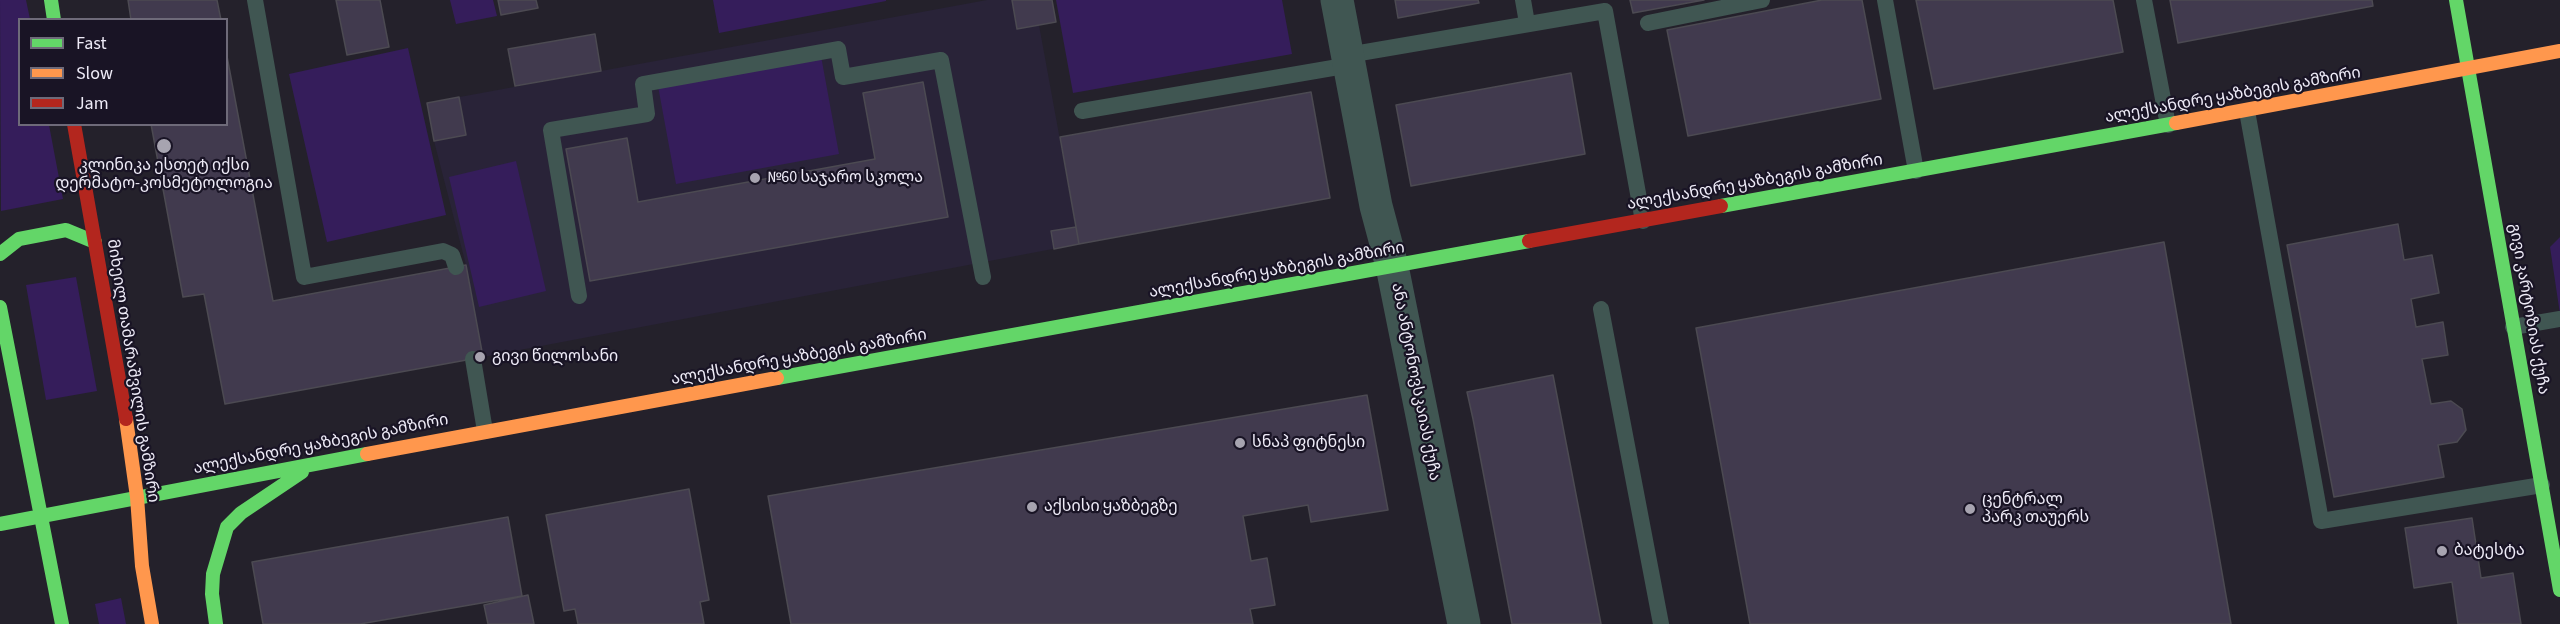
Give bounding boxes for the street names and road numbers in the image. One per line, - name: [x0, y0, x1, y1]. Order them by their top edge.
- street label: ალექსანდრე ყაზბეგის გამზირი: [2104, 64, 2362, 128]
- street label: ალექსანდრე ყაზბეგის გამზირი: [1626, 151, 1884, 215]
- street label: გივი კარტოზიას ქუჩა: [2503, 222, 2553, 396]
- street label: მიხეილ თამარაშვილის გამზირი: [102, 238, 162, 504]
- street label: ალექსანდრე ყაზბეგის გამზირი: [1148, 239, 1406, 303]
- street label: ანა ანტონოვსკაიას ქუჩა: [1386, 281, 1444, 483]
- street label: ალექსანდრე ყაზბეგის გამზირი: [670, 326, 928, 390]
- street label: ალექსანდრე ყაზბეგის გამზირი: [192, 411, 450, 479]

